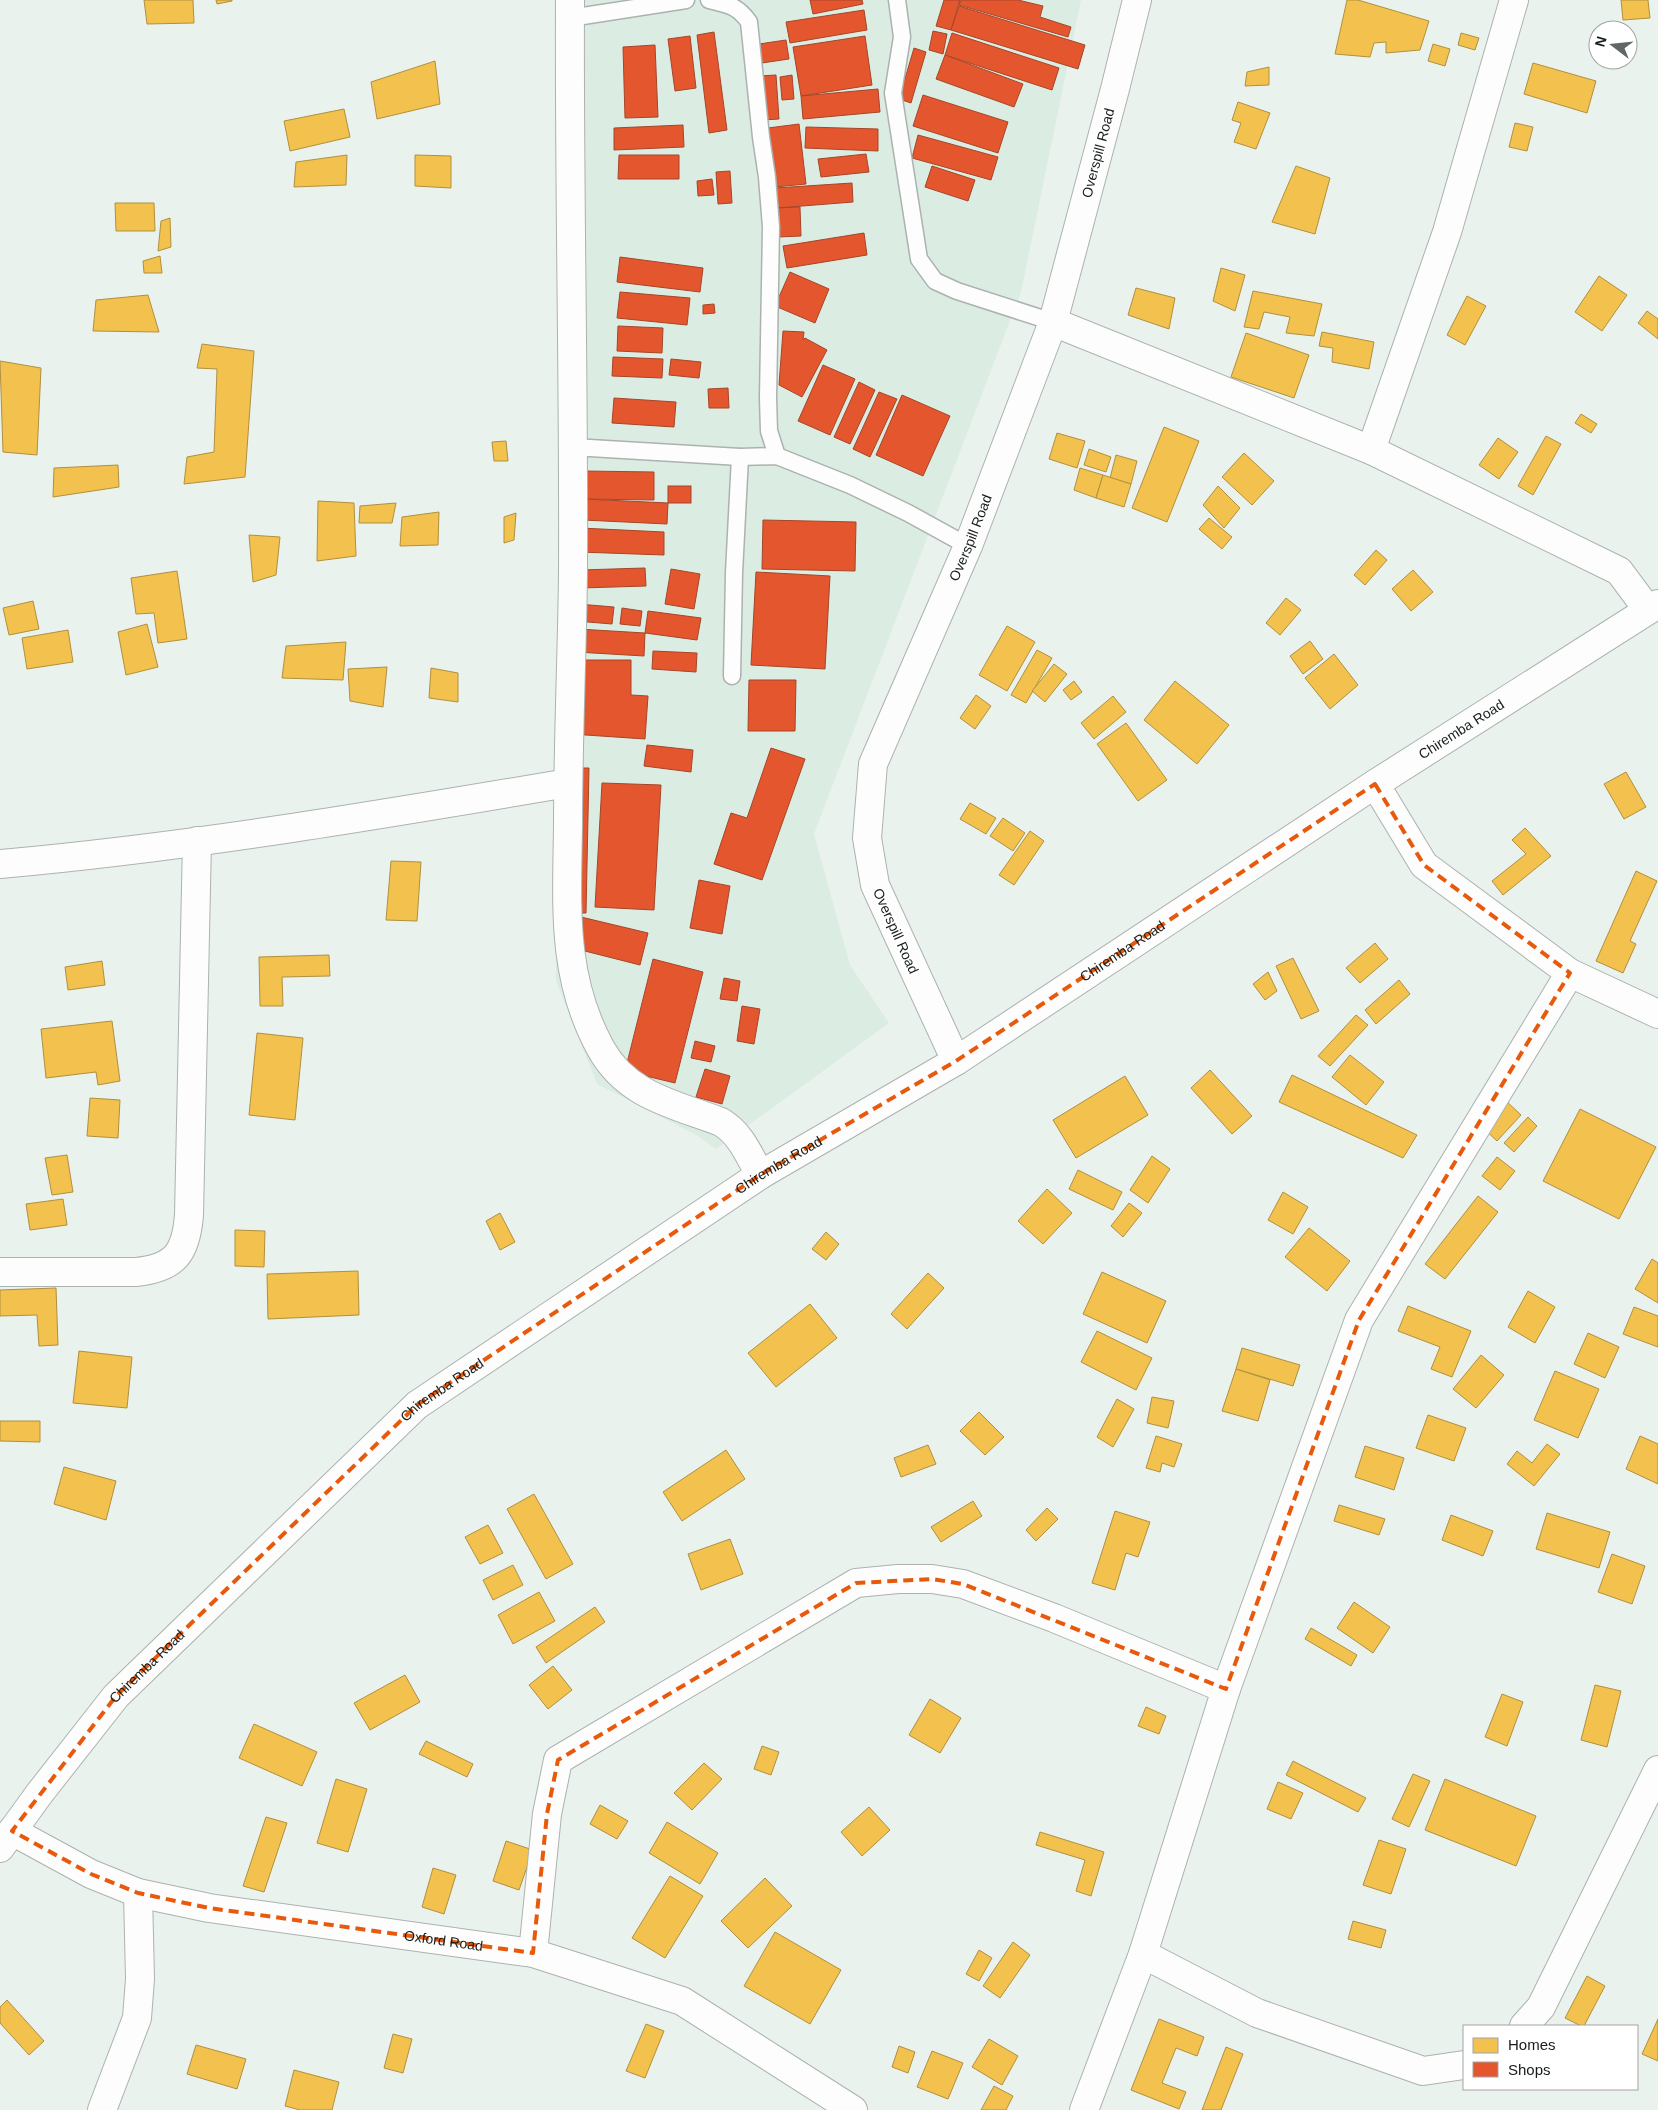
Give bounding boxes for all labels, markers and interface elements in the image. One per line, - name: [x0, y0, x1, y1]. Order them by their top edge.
- north arrow: [1588, 20, 1638, 70]
- text: N: [1591, 34, 1610, 48]
- street label: Overspill Road: [1078, 106, 1118, 199]
- street label: Overspill Road: [946, 492, 995, 584]
- street label: Chiremba Road: [1415, 696, 1507, 762]
- street label: Overspill Road: [870, 886, 922, 976]
- street label: Chiremba Road: [1077, 917, 1168, 985]
- street label: Chiremba Road: [732, 1133, 825, 1197]
- street label: Chiremba Road: [397, 1355, 486, 1425]
- street label: Chiremba Road: [106, 1626, 188, 1706]
- street label: Oxford Road: [403, 1927, 484, 1954]
- legend: [1463, 2025, 1638, 2090]
- text: Homes: [1508, 2036, 1556, 2053]
- text: Shops: [1508, 2061, 1551, 2078]

